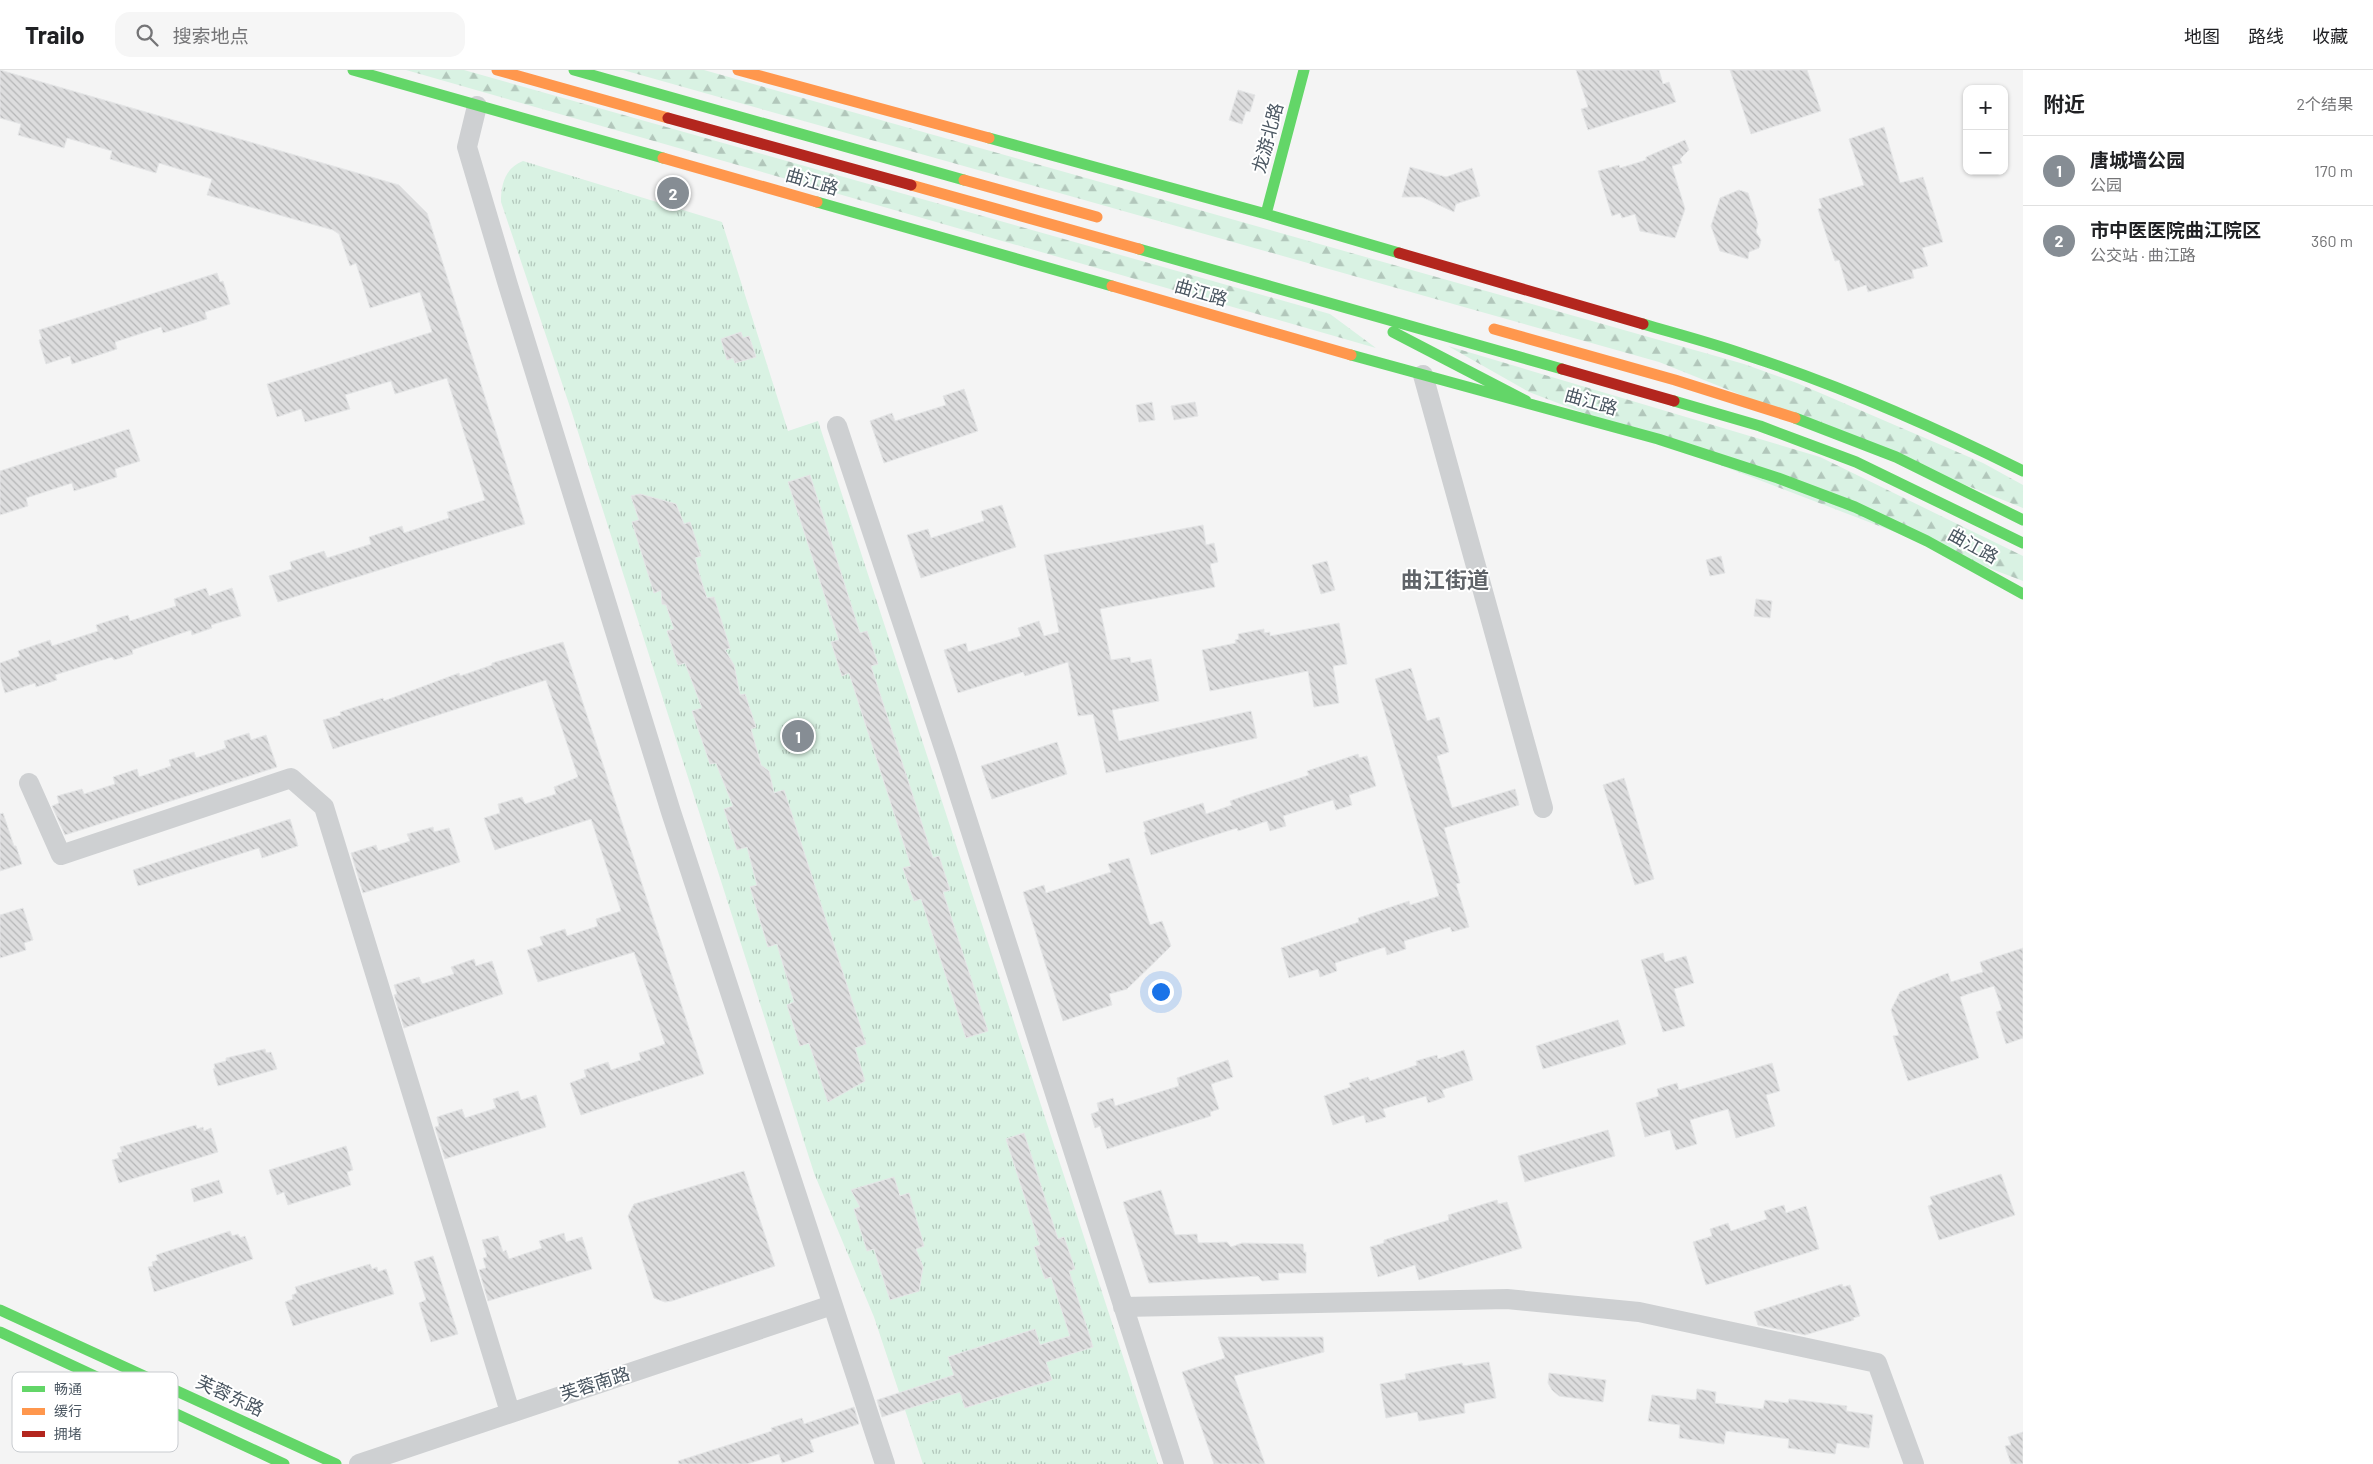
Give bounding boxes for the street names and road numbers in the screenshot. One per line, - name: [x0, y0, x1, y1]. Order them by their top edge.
- street label: 龙游北路: [1247, 100, 1287, 175]
- street label: 曲江路: [783, 163, 841, 199]
- street label: 曲江路: [1172, 274, 1230, 310]
- street label: 曲江路: [1562, 383, 1620, 419]
- street label: 曲江路: [1945, 522, 2002, 568]
- street label: 芙蓉南路: [557, 1361, 632, 1405]
- street label: 芙蓉东路: [193, 1370, 268, 1420]

